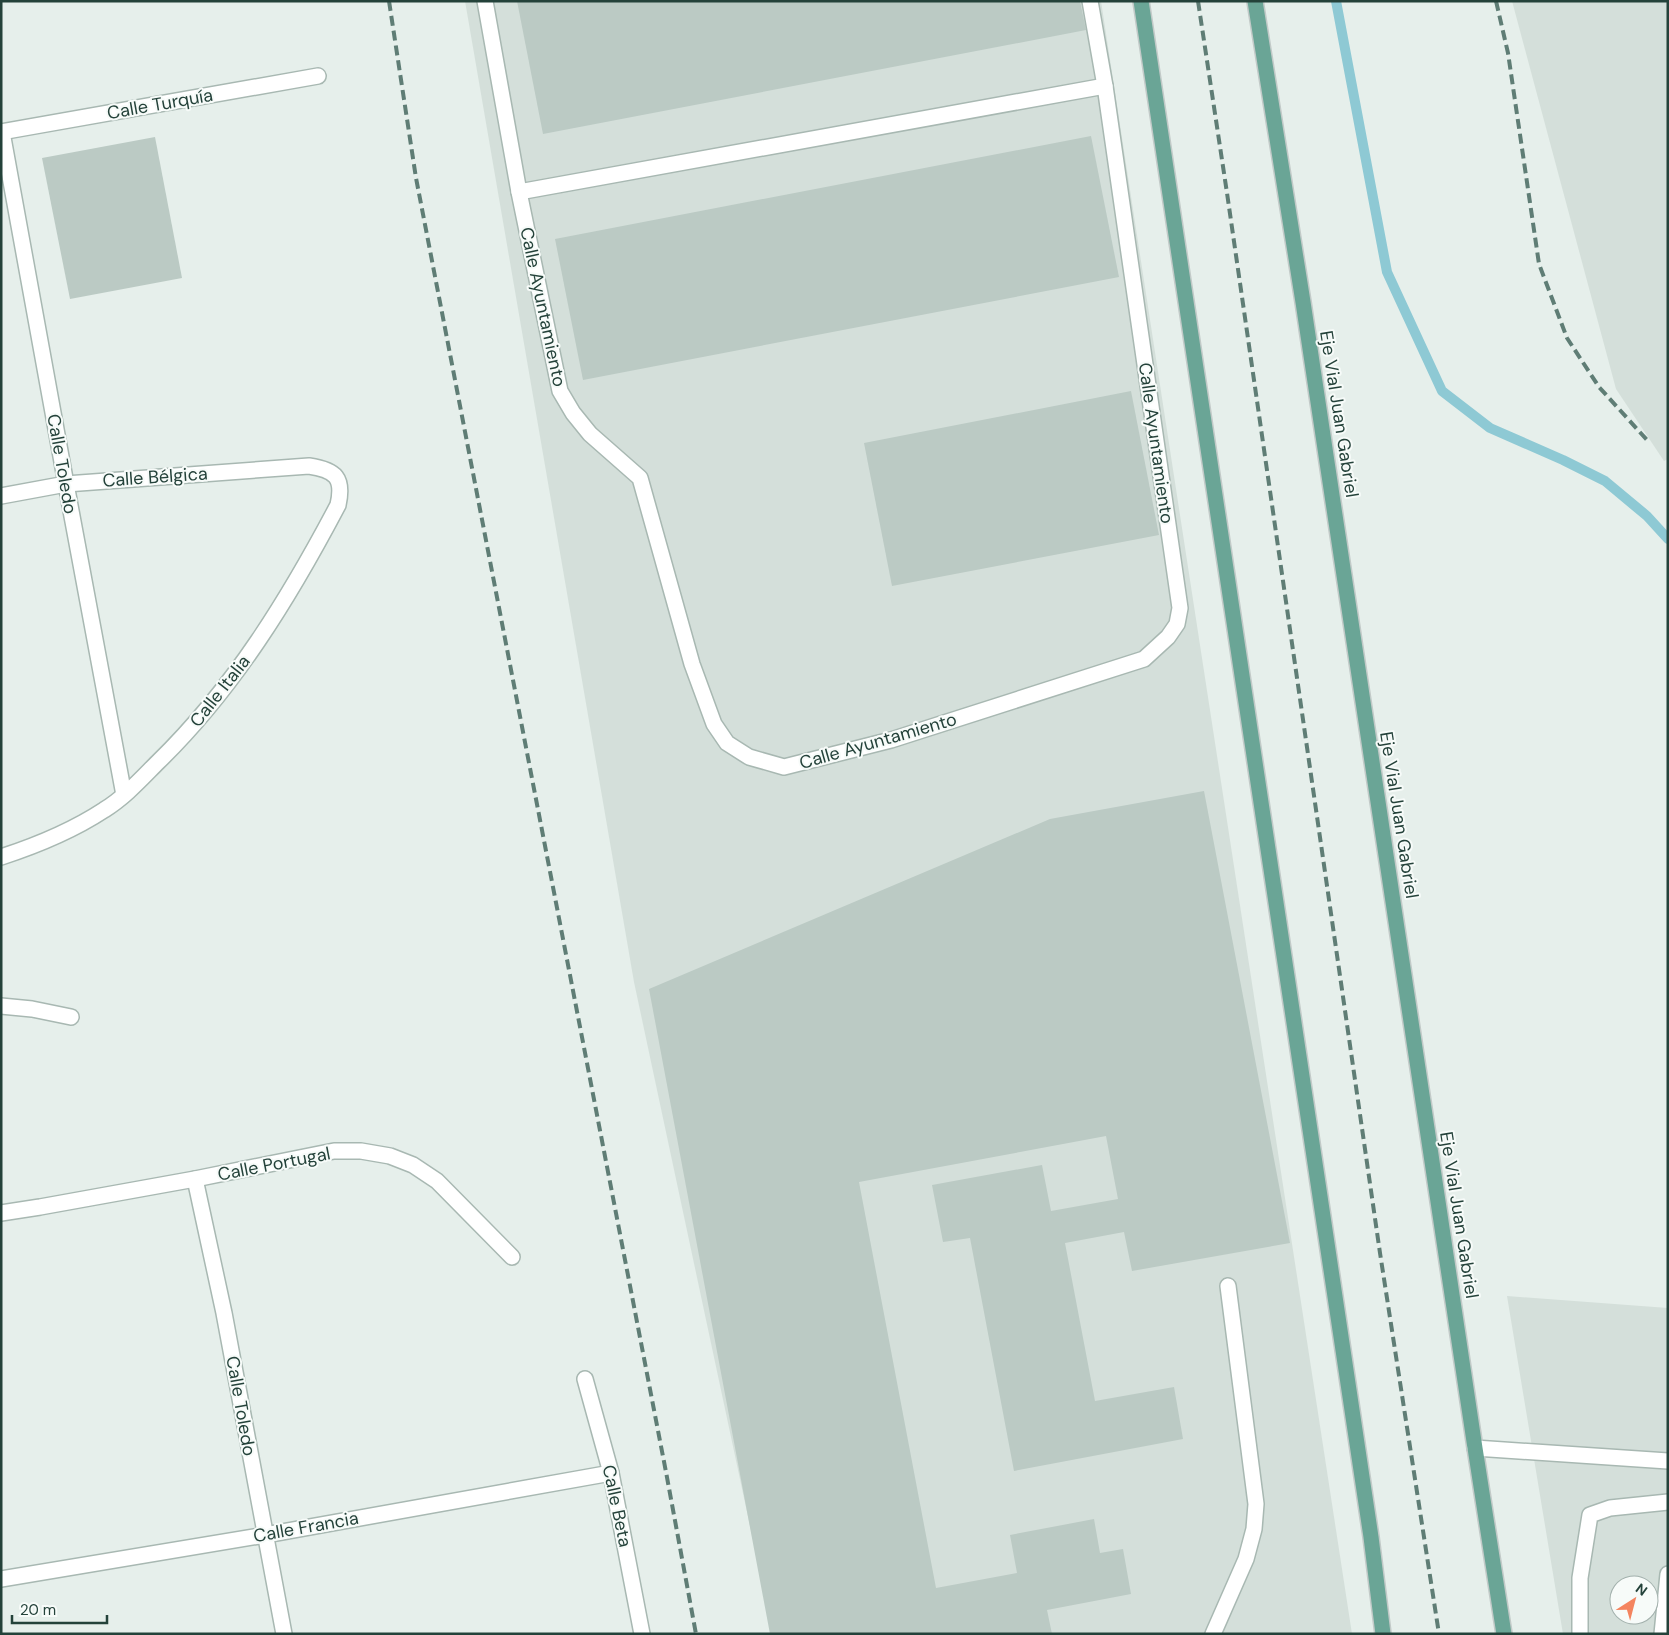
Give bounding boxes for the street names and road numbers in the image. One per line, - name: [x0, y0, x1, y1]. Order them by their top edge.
- street label: Calle Turquía: [105, 83, 215, 125]
- street label: Calle Ayuntamiento: [514, 225, 572, 389]
- street label: Eje Vial Juan Gabriel: [1314, 329, 1364, 499]
- street label: Calle Ayuntamiento: [1133, 361, 1179, 525]
- street label: Calle Toledo: [41, 412, 83, 516]
- street label: Calle Bélgica: [102, 461, 208, 493]
- street label: Calle Italia: [184, 650, 256, 732]
- street label: Calle Ayuntamiento: [797, 707, 959, 775]
- street label: Eje Vial Juan Gabriel: [1374, 730, 1424, 900]
- street label: Eje Vial Juan Gabriel: [1434, 1130, 1484, 1300]
- street label: Calle Portugal: [216, 1141, 332, 1187]
- street label: Calle Toledo: [220, 1354, 262, 1458]
- street label: Calle Beta: [597, 1463, 637, 1549]
- street label: Calle Francia: [251, 1506, 361, 1548]

